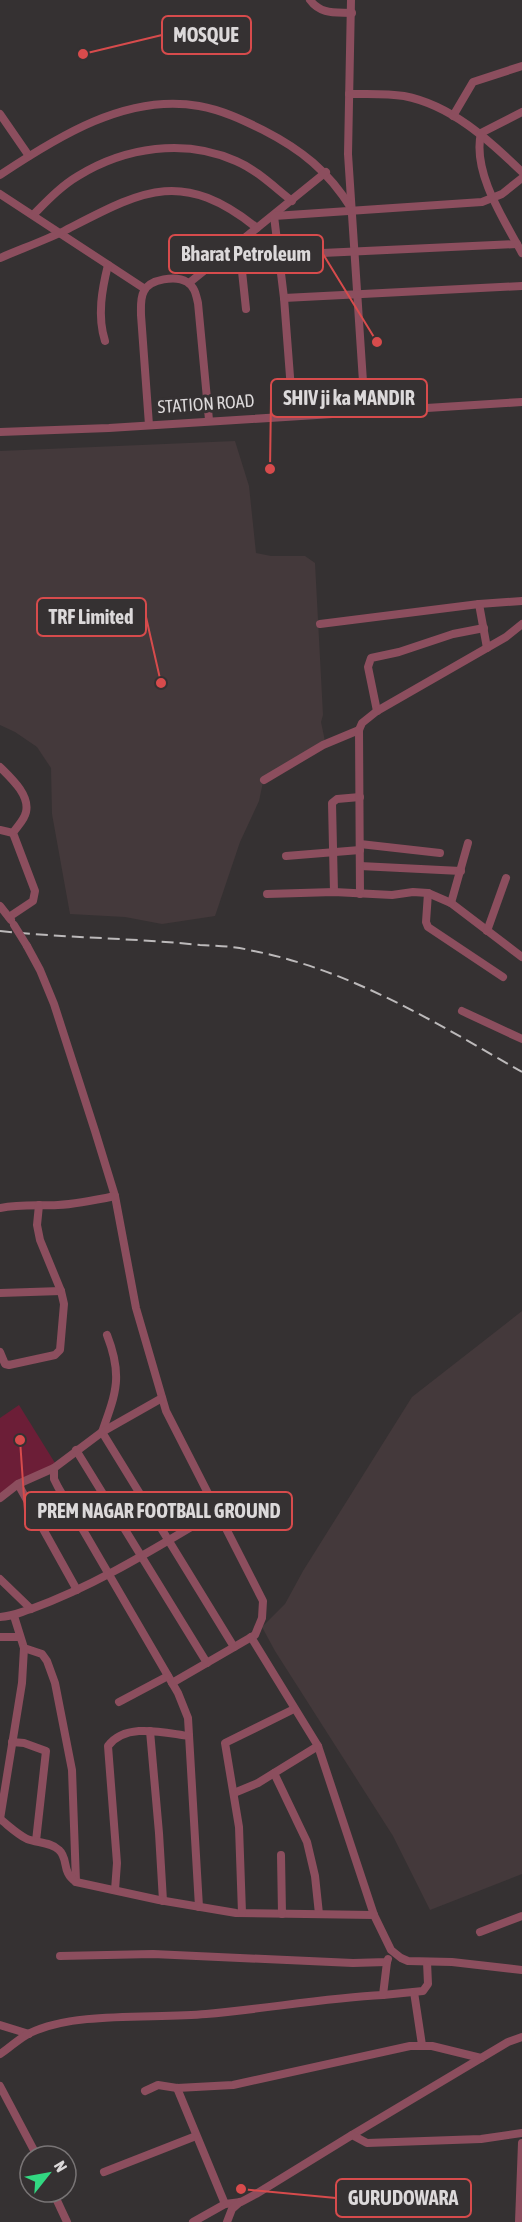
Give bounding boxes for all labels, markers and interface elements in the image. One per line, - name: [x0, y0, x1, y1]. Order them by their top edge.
- callout: MOSQUE: [162, 16, 251, 54]
- text: MOSQUE: [173, 23, 239, 46]
- callout: Bharat Petroleum: [169, 235, 323, 273]
- text: Bharat Petroleum: [181, 242, 311, 265]
- callout: SHIV ji ka MANDIR: [271, 379, 427, 417]
- text: SHIV ji ka MANDIR: [283, 386, 415, 409]
- street label: STATION ROAD: [157, 390, 255, 417]
- callout: TRF Limited: [37, 598, 146, 636]
- text: TRF Limited: [49, 605, 133, 628]
- callout: PREM NAGAR FOOTBALL GROUND: [25, 1492, 292, 1530]
- text: PREM NAGAR FOOTBALL GROUND: [37, 1499, 281, 1522]
- north arrow: [18, 2144, 78, 2204]
- text: N: [51, 2158, 71, 2175]
- callout: GURUDOWARA: [336, 2179, 471, 2217]
- text: GURUDOWARA: [348, 2186, 458, 2209]

